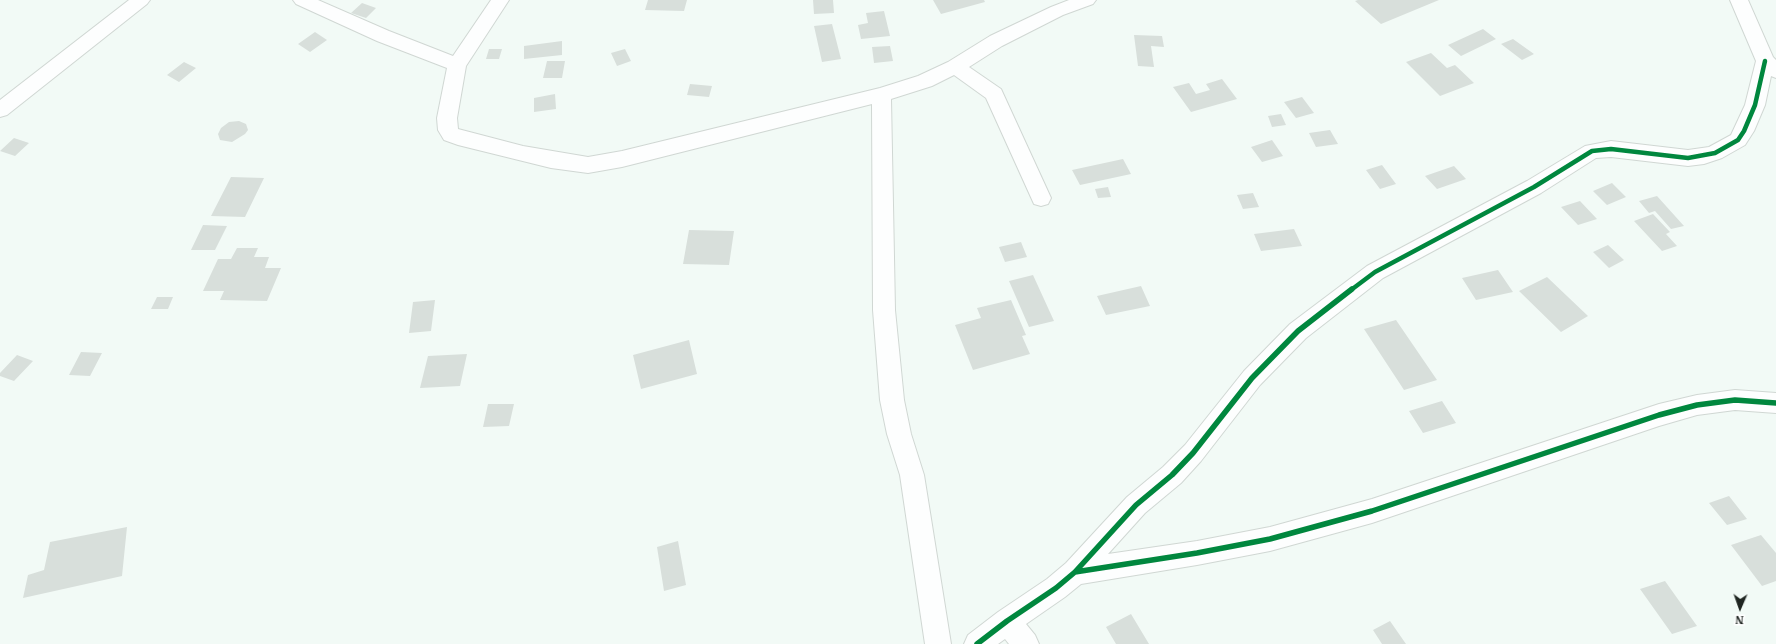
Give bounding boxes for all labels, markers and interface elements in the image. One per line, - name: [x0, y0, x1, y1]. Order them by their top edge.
- north arrow: [1720, 588, 1760, 628]
- text: N: [1735, 613, 1744, 627]

